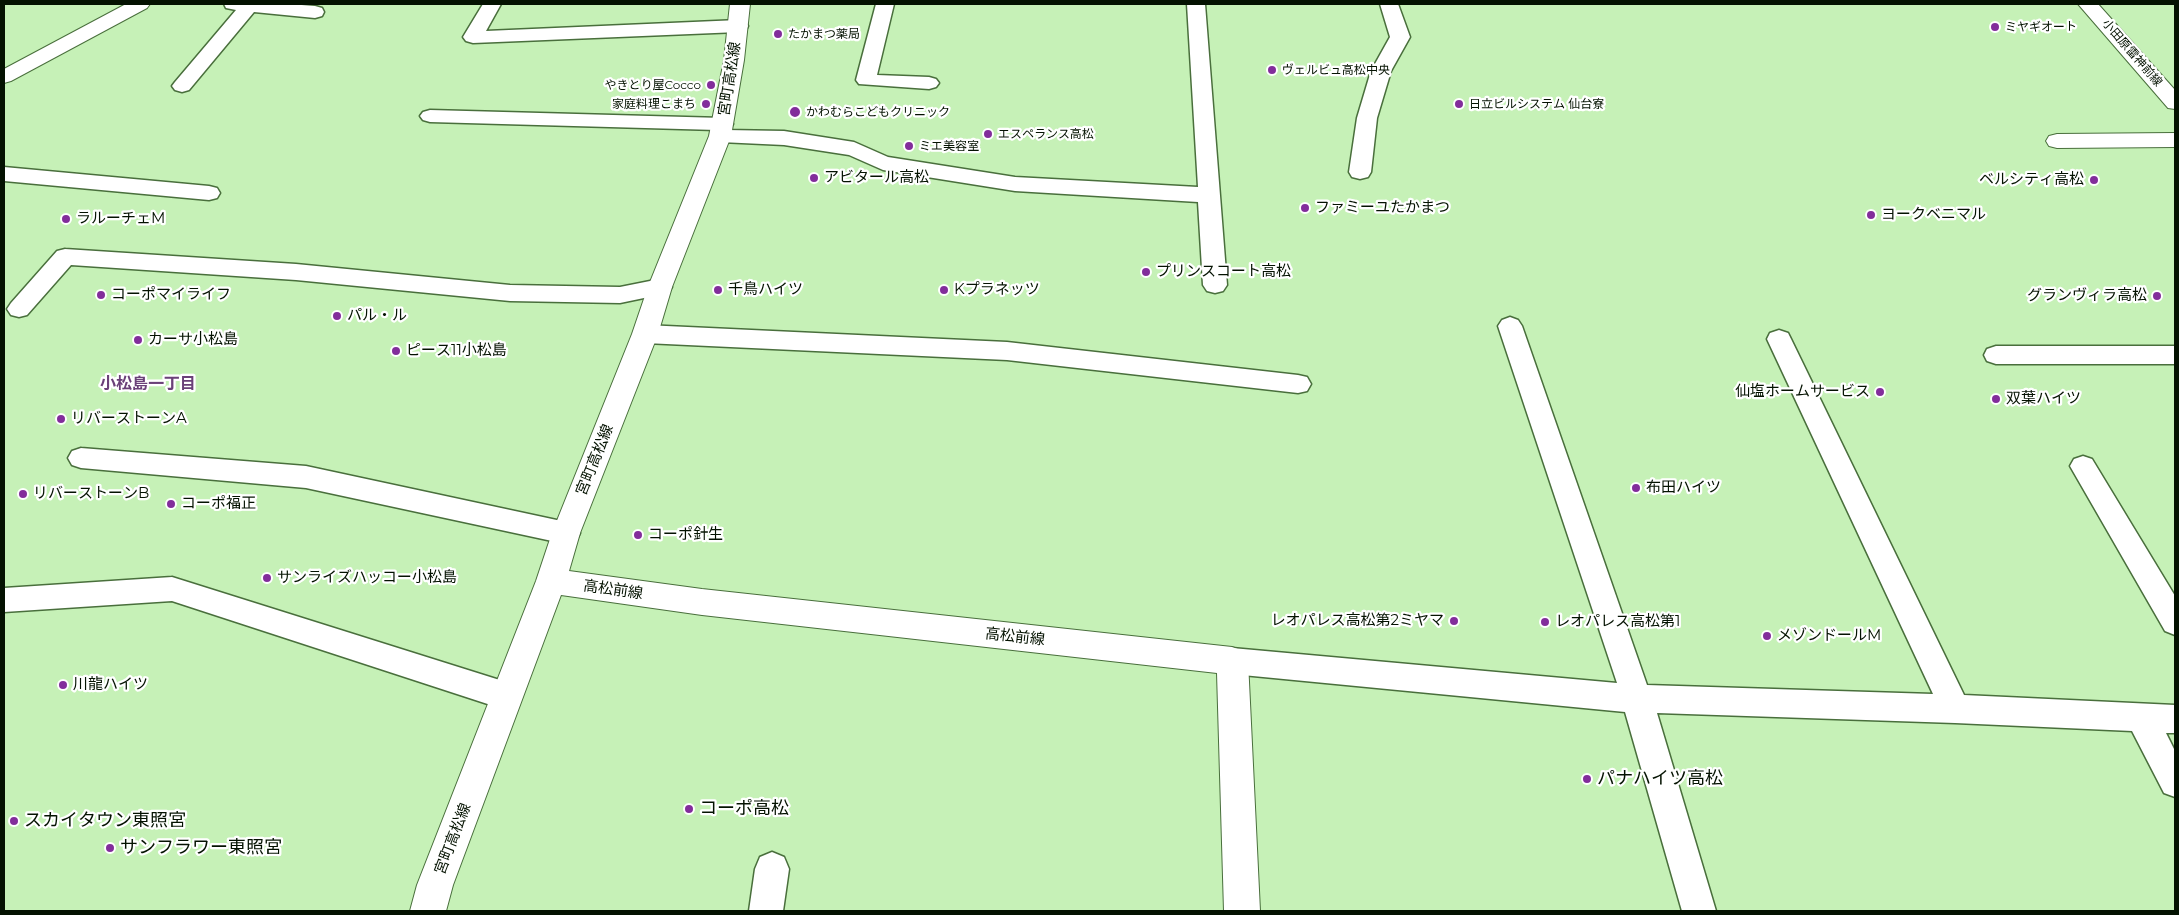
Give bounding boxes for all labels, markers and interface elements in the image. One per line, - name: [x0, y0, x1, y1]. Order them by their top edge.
- street label: 小田原雷神前線: [2099, 17, 2165, 89]
- place label: ミヤギオート: [2005, 20, 2077, 34]
- marker: ミヤギオート: [1989, 21, 2001, 33]
- place label: たかまつ薬局: [788, 27, 860, 41]
- marker: たかまつ薬局: [772, 28, 784, 40]
- street label: 宮町高松線: [715, 41, 745, 117]
- place label: ヴェルビュ高松中央: [1282, 63, 1390, 77]
- marker: ヴェルビュ高松中央: [1266, 64, 1278, 76]
- place label: やきとり屋Cocco: [604, 78, 701, 92]
- marker: やきとり屋Cocco: [705, 79, 717, 91]
- place label: 家庭料理こまち: [612, 97, 696, 111]
- place label: 日立ビルシステム 仙台寮: [1469, 97, 1604, 111]
- marker: 家庭料理こまち: [700, 98, 712, 110]
- marker: 日立ビルシステム 仙台寮: [1453, 98, 1465, 110]
- marker: かわむらこどもクリニック: [788, 105, 802, 119]
- place label: かわむらこどもクリニック: [806, 105, 950, 119]
- place label: エスペランス高松: [998, 127, 1094, 141]
- marker: エスペランス高松: [982, 128, 994, 140]
- place label: ミエ美容室: [919, 139, 979, 153]
- marker: ミエ美容室: [903, 140, 915, 152]
- place label: アビタール高松: [824, 169, 929, 187]
- place label: ベルシティ高松: [1979, 171, 2084, 189]
- marker: アビタール高松: [808, 172, 820, 184]
- marker: ベルシティ高松: [2088, 174, 2100, 186]
- place label: ファミーユたかまつ: [1315, 199, 1450, 217]
- marker: ファミーユたかまつ: [1299, 202, 1311, 214]
- place label: ヨークベニマル: [1881, 206, 1986, 224]
- marker: ヨークベニマル: [1865, 209, 1877, 221]
- place label: ラルーチェM: [76, 210, 165, 228]
- marker: ラルーチェM: [60, 213, 72, 225]
- place label: プリンスコート高松: [1156, 263, 1291, 281]
- marker: プリンスコート高松: [1140, 266, 1152, 278]
- place label: 千鳥ハイツ: [728, 281, 803, 299]
- place label: Kプラネッツ: [954, 281, 1040, 299]
- marker: 千鳥ハイツ: [712, 284, 724, 296]
- marker: Kプラネッツ: [938, 284, 950, 296]
- place label: コーポマイライフ: [111, 286, 231, 304]
- place label: グランヴィラ高松: [2027, 287, 2147, 305]
- marker: コーポマイライフ: [95, 289, 107, 301]
- marker: グランヴィラ高松: [2151, 290, 2163, 302]
- place label: パル・ル: [347, 307, 407, 325]
- marker: パル・ル: [331, 310, 343, 322]
- place label: カーサ小松島: [148, 331, 238, 349]
- marker: カーサ小松島: [132, 334, 144, 346]
- place label: ピース11小松島: [406, 342, 507, 360]
- marker: ピース11小松島: [390, 345, 402, 357]
- district label: 小松島一丁目: [100, 374, 196, 394]
- place label: 仙塩ホームサービス: [1735, 383, 1870, 401]
- marker: 仙塩ホームサービス: [1874, 386, 1886, 398]
- place label: 双葉ハイツ: [2006, 390, 2081, 408]
- marker: 双葉ハイツ: [1990, 393, 2002, 405]
- place label: リバーストーンA: [71, 410, 187, 428]
- marker: リバーストーンA: [55, 413, 67, 425]
- street label: 宮町高松線: [573, 422, 617, 498]
- place label: 布田ハイツ: [1646, 479, 1721, 497]
- marker: 布田ハイツ: [1630, 482, 1642, 494]
- place label: リバーストーンB: [33, 485, 149, 503]
- marker: リバーストーンB: [17, 488, 29, 500]
- place label: コーポ福正: [181, 495, 256, 513]
- marker: コーポ福正: [165, 498, 177, 510]
- place label: コーポ針生: [648, 526, 723, 544]
- marker: コーポ針生: [632, 529, 644, 541]
- place label: サンライズハッコー小松島: [277, 569, 457, 587]
- marker: サンライズハッコー小松島: [261, 572, 273, 584]
- street label: 高松前線: [582, 577, 644, 603]
- place label: レオパレス高松第2ミヤマ: [1270, 612, 1444, 630]
- place label: レオパレス高松第1: [1555, 613, 1680, 631]
- marker: レオパレス高松第2ミヤマ: [1448, 615, 1460, 627]
- marker: レオパレス高松第1: [1539, 616, 1551, 628]
- street label: 高松前線: [984, 625, 1046, 649]
- place label: メゾンドールM: [1777, 627, 1881, 645]
- marker: メゾンドールM: [1761, 630, 1773, 642]
- place label: 川龍ハイツ: [73, 676, 148, 694]
- marker: 川龍ハイツ: [57, 679, 69, 691]
- place label: パナハイツ高松: [1597, 768, 1723, 790]
- marker: パナハイツ高松: [1581, 773, 1593, 785]
- place label: コーポ高松: [699, 798, 789, 820]
- street label: 宮町高松線: [431, 801, 475, 877]
- marker: コーポ高松: [683, 803, 695, 815]
- place label: スカイタウン東照宮: [24, 810, 186, 832]
- marker: スカイタウン東照宮: [8, 815, 20, 827]
- place label: サンフラワー東照宮: [120, 837, 282, 859]
- marker: サンフラワー東照宮: [104, 842, 116, 854]

